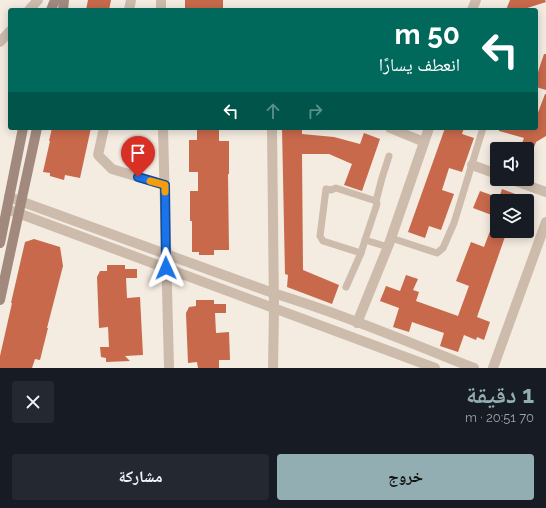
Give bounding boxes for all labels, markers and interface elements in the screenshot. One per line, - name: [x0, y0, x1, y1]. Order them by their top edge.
- text: 50 m: [394, 18, 460, 51]
- icon: left: [474, 24, 526, 76]
- text: انعطف يسارًا: [379, 54, 460, 75]
- icon: left: [220, 100, 242, 122]
- icon: ahead: [262, 100, 284, 122]
- icon: right: [304, 100, 326, 122]
- pin: [121, 136, 155, 177]
- icon: arrive: [127, 142, 149, 164]
- map controls: [490, 142, 534, 238]
- button: sound: [490, 142, 534, 186]
- button: layers: [490, 194, 534, 238]
- position arrow: [145, 247, 187, 289]
- text: 1 دقيقة: [466, 380, 534, 409]
- button: close: [12, 381, 54, 423]
- text: 70 m · 20:51: [465, 410, 534, 425]
- button: مشاركة: [12, 454, 269, 500]
- button: خروج: [277, 454, 534, 500]

